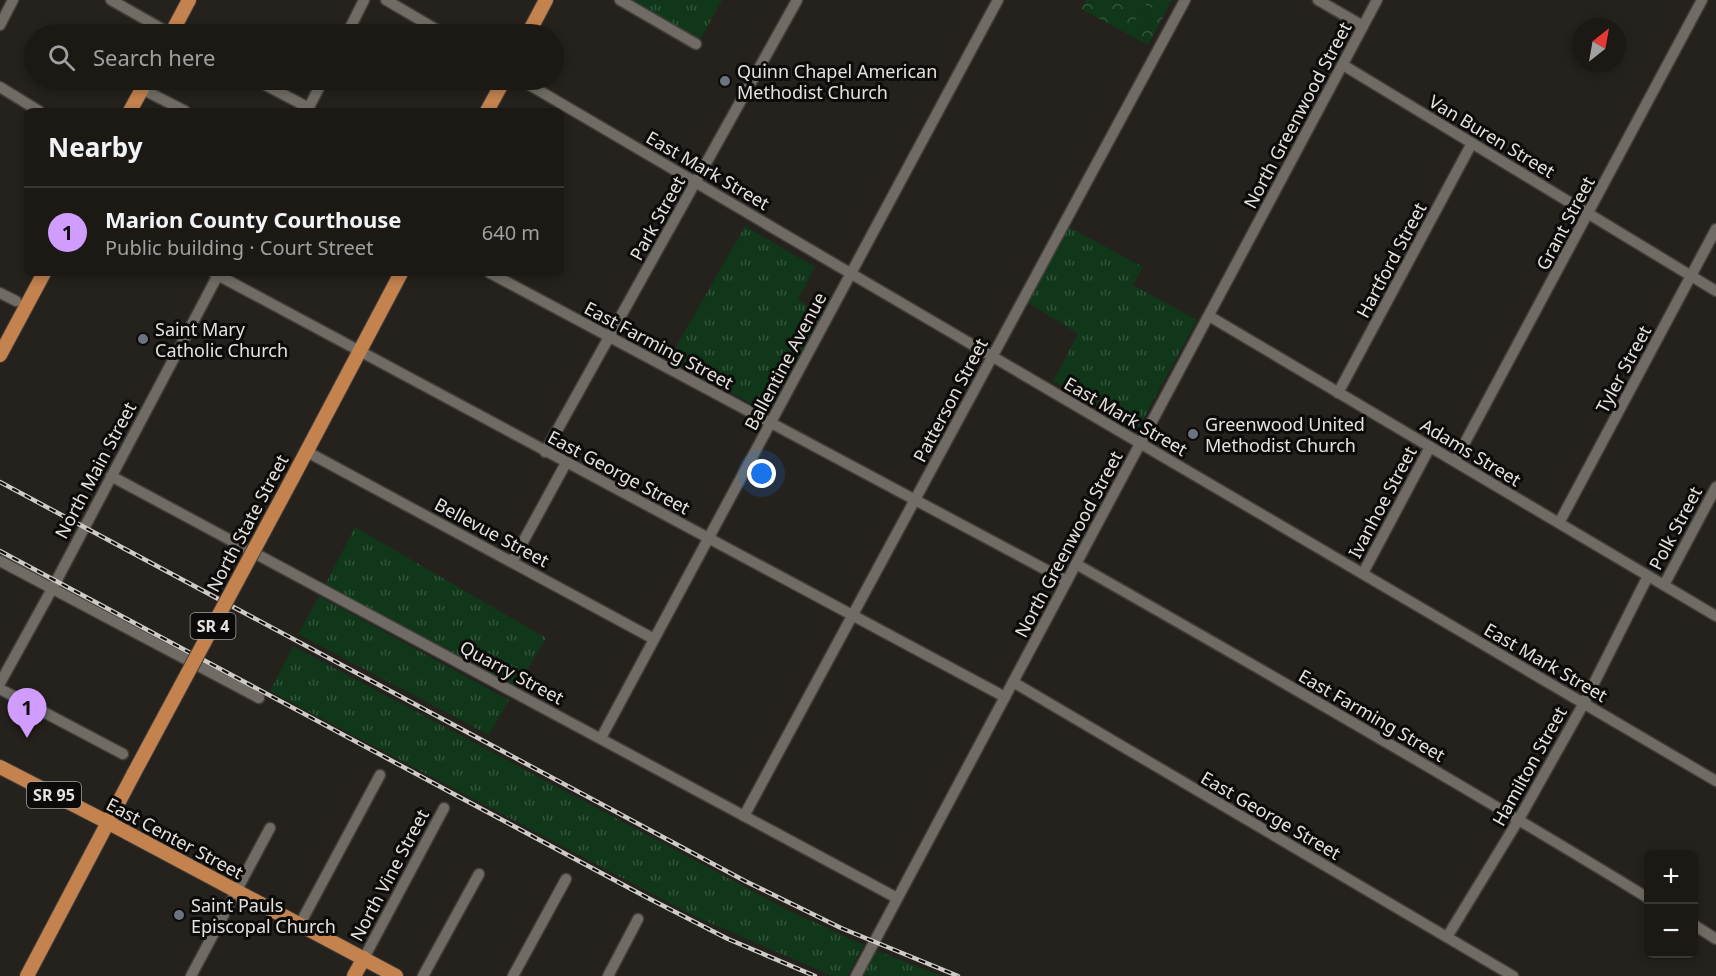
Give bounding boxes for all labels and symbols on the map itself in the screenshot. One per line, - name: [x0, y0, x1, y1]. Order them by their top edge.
- street label: North Greenwood Street: [1238, 17, 1357, 212]
- north arrow: [1572, 18, 1626, 72]
- place label: Quinn Chapel American Methodist Church: [737, 59, 937, 104]
- marker: Quinn Chapel American Methodist Church: [718, 74, 732, 88]
- street label: Van Buren Street: [1425, 89, 1560, 183]
- street label: East Mark Street: [642, 125, 774, 215]
- street label: Park Street: [624, 171, 690, 264]
- street label: Grant Street: [1530, 172, 1600, 274]
- street label: Hartford Street: [1350, 198, 1432, 322]
- street label: Ballentine Avenue: [739, 288, 831, 434]
- street label: East Farming Street: [580, 296, 738, 395]
- place label: Saint Mary Catholic Church: [155, 317, 288, 362]
- street label: Tyler Street: [1590, 321, 1656, 417]
- marker: Saint Mary Catholic Church: [136, 332, 150, 346]
- street label: Patterson Street: [907, 333, 993, 466]
- street label: East Mark Street: [1060, 371, 1192, 461]
- street label: North Main Street: [49, 397, 141, 542]
- place label: Greenwood United Methodist Church: [1205, 412, 1365, 457]
- street label: Adams Street: [1416, 413, 1526, 492]
- street label: East George Street: [544, 424, 695, 520]
- marker: Greenwood United Methodist Church: [1186, 427, 1200, 441]
- street label: Ivanhoe Street: [1342, 441, 1422, 562]
- street label: North Greenwood Street: [1009, 446, 1128, 641]
- street label: North State Street: [201, 450, 294, 596]
- your location: [747, 459, 776, 488]
- street label: Polk Street: [1643, 482, 1707, 574]
- street label: Bellevue Street: [431, 492, 554, 572]
- road number: SR 4: [190, 613, 236, 639]
- street label: East Mark Street: [1480, 617, 1612, 707]
- street label: Quarry Street: [456, 635, 569, 710]
- street label: East Farming Street: [1294, 663, 1450, 767]
- pin: 1: [8, 688, 46, 738]
- street label: Hamilton Street: [1486, 702, 1572, 830]
- street label: East George Street: [1197, 765, 1346, 865]
- road number: SR 95: [27, 782, 81, 808]
- street label: East Center Street: [102, 792, 248, 884]
- street label: North Vine Street: [344, 804, 434, 945]
- place label: Saint Pauls Episcopal Church: [191, 893, 336, 938]
- marker: Saint Pauls Episcopal Church: [172, 908, 186, 922]

